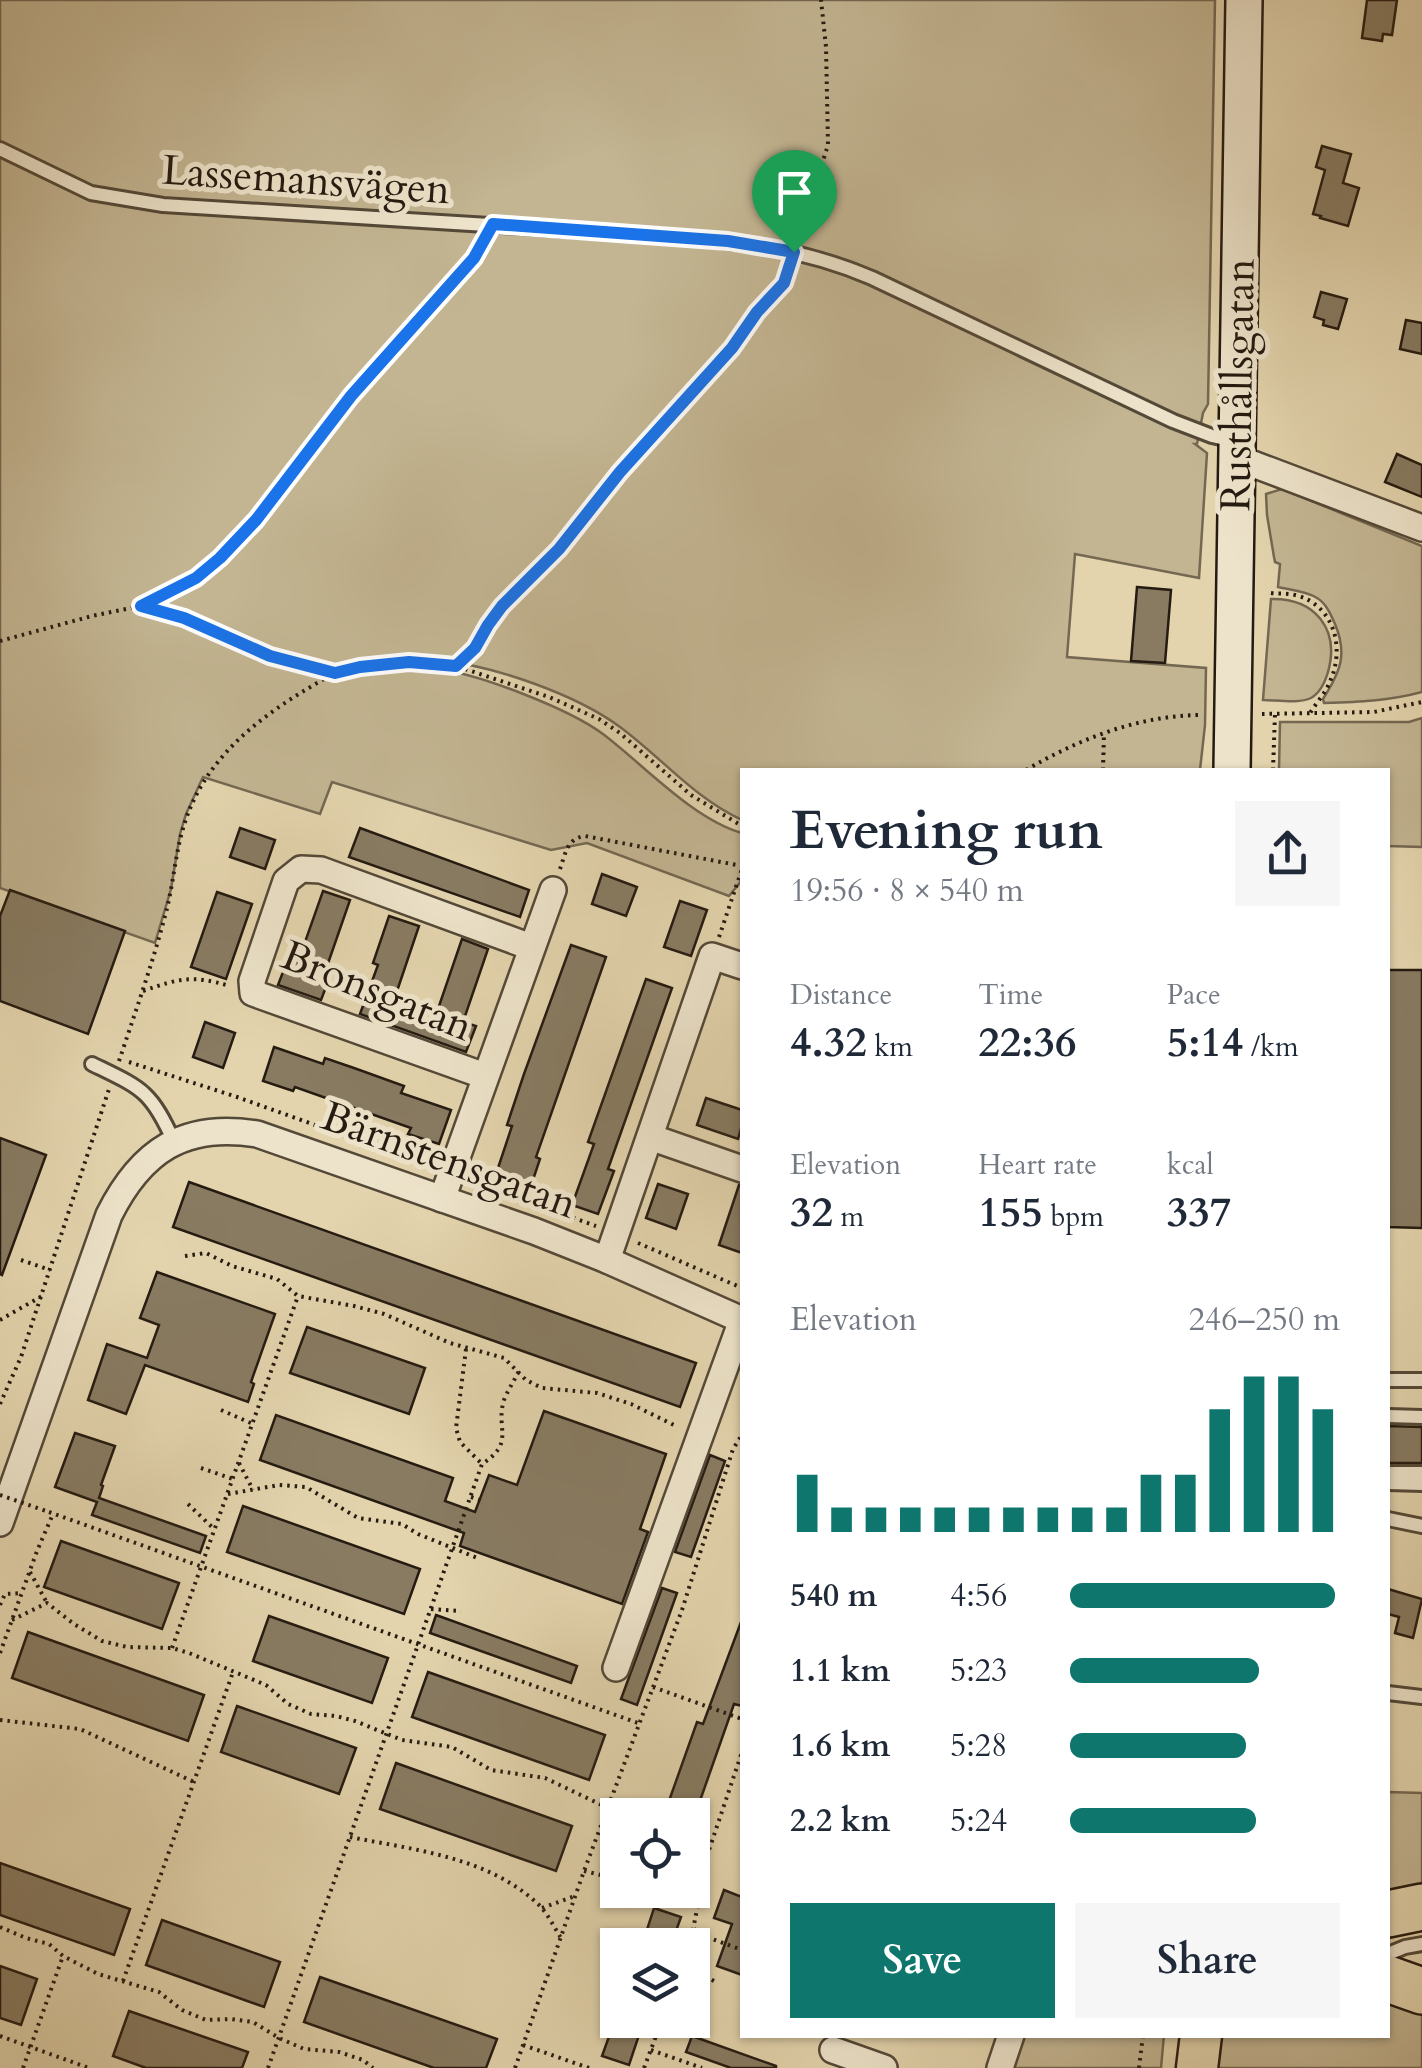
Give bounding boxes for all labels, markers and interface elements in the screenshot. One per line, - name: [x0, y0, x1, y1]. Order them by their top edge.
- street label: Lassemansvägen: [160, 142, 452, 219]
- pin: [752, 150, 837, 253]
- icon: arrive: [767, 165, 822, 220]
- street label: Rusthållsgatan: [1207, 258, 1269, 512]
- text: Evening run: [790, 794, 1103, 868]
- button: share: [1235, 801, 1340, 906]
- text: 19:56 · 8 × 540 m: [790, 869, 1024, 913]
- street label: Bronsgatan: [273, 927, 481, 1055]
- text: Distance: [790, 976, 892, 1014]
- text: Time: [978, 976, 1043, 1014]
- text: Pace: [1167, 976, 1221, 1014]
- text: 4.32: [790, 1014, 867, 1071]
- text: 22:36: [978, 1014, 1077, 1071]
- text: 5:14: [1167, 1014, 1243, 1071]
- text: km: [867, 1028, 913, 1066]
- text: /km: [1243, 1028, 1299, 1066]
- street label: Bärnstensgatan: [314, 1087, 585, 1233]
- text: Elevation: [790, 1146, 901, 1184]
- text: Heart rate: [978, 1146, 1097, 1184]
- text: kcal: [1167, 1146, 1214, 1184]
- text: 32: [790, 1184, 833, 1241]
- text: 155: [978, 1184, 1043, 1241]
- text: 337: [1167, 1184, 1231, 1241]
- text: m: [833, 1198, 864, 1236]
- text: bpm: [1043, 1198, 1104, 1236]
- text: Elevation: [790, 1298, 917, 1342]
- text: 246–250 m: [1188, 1298, 1340, 1342]
- text: 540 m: [790, 1574, 877, 1618]
- text: 4:56: [950, 1574, 1007, 1618]
- text: 1.1 km: [790, 1649, 890, 1693]
- text: 5:23: [950, 1649, 1007, 1693]
- text: 1.6 km: [790, 1724, 890, 1768]
- text: 5:28: [950, 1724, 1007, 1768]
- map controls: [600, 1798, 710, 2038]
- button: locate: [600, 1798, 710, 1908]
- text: 2.2 km: [790, 1799, 890, 1843]
- text: 5:24: [950, 1799, 1007, 1843]
- button: Save: [790, 1903, 1055, 2018]
- button: Share: [1075, 1903, 1340, 2018]
- button: layers: [600, 1928, 710, 2038]

